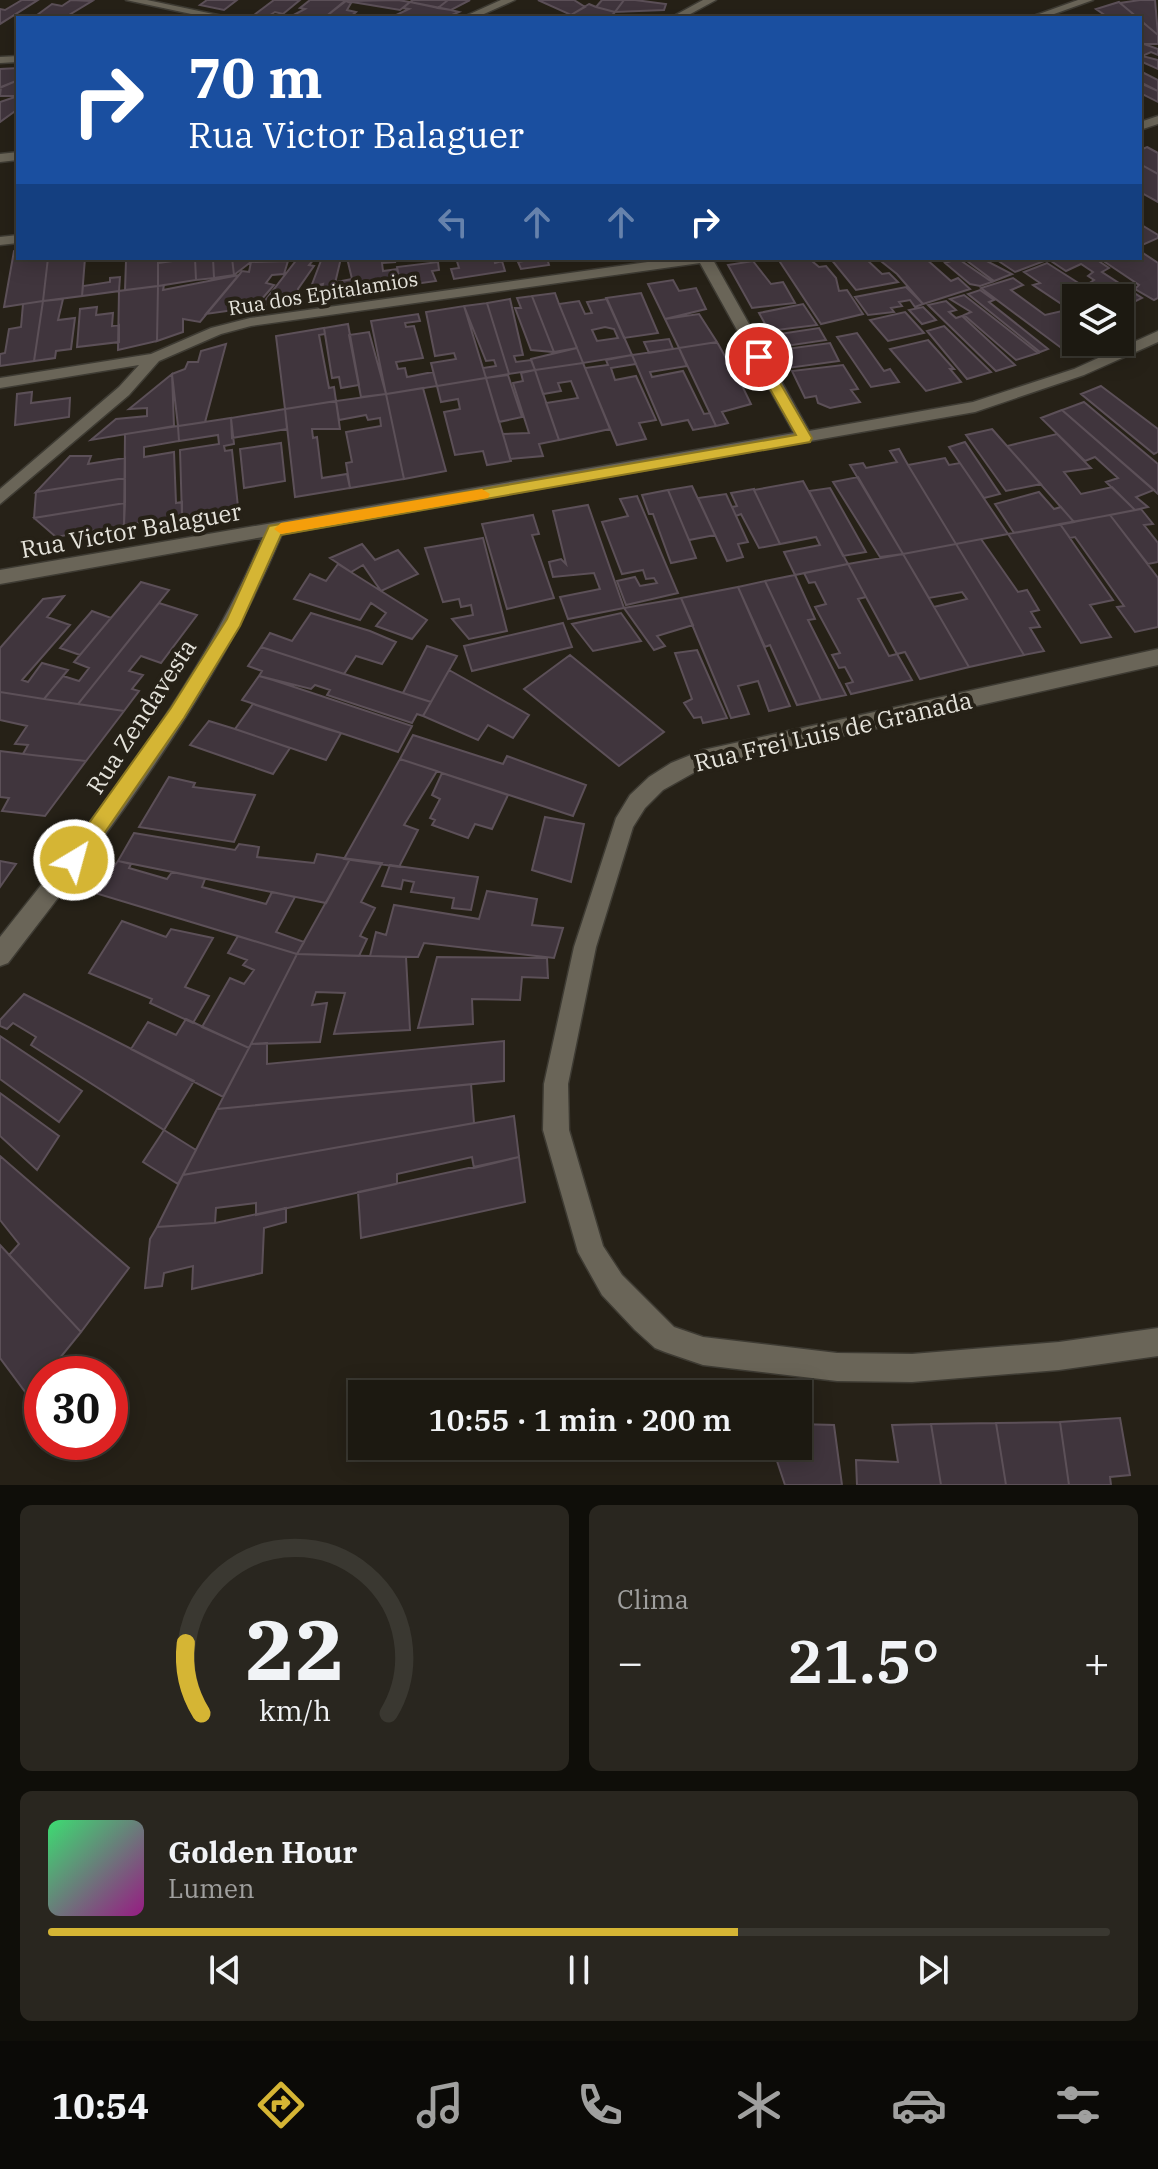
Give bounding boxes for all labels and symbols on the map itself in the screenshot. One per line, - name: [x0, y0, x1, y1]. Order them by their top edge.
- street label: Rua dos Epitalamios: [226, 265, 420, 321]
- pin: [725, 323, 793, 391]
- street label: Rua Victor Balaguer: [18, 495, 244, 565]
- street label: Rua Zendavesta: [79, 632, 203, 800]
- street label: Rua Frei Luis de Granada: [691, 683, 975, 779]
- position arrow: [32, 818, 116, 902]
- speed limit sign: 30: [24, 1356, 128, 1460]

